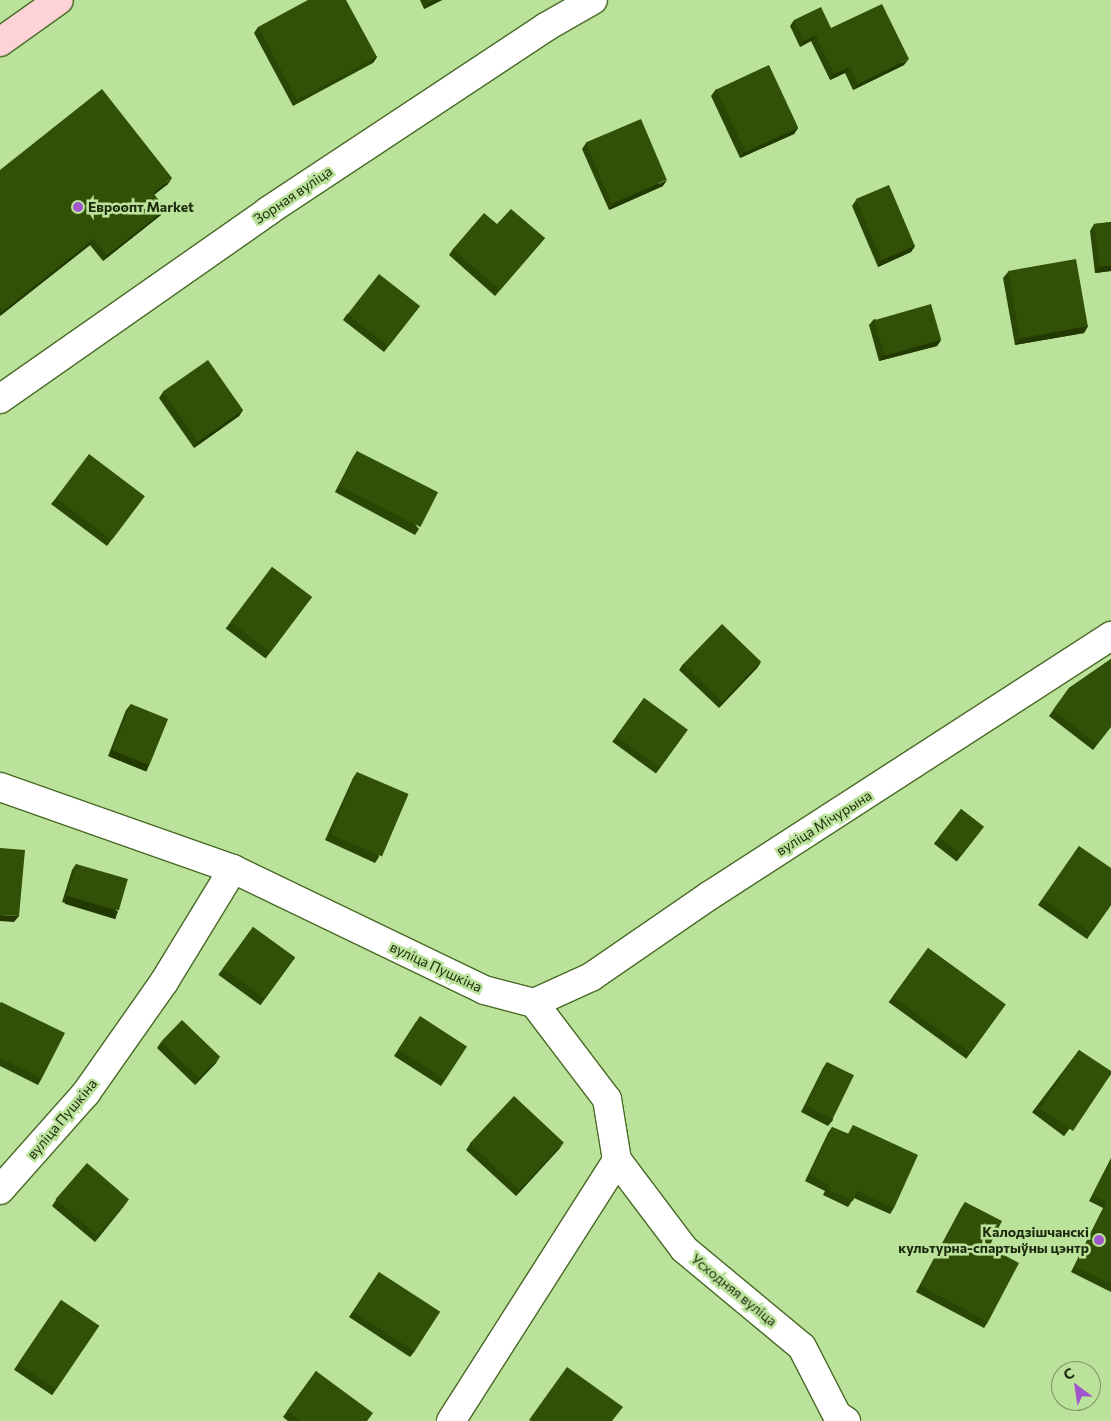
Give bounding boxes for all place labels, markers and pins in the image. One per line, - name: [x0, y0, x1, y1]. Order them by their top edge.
- place label: Евроопт Market: [88, 199, 194, 215]
- marker: Евроопт Market: [72, 201, 84, 213]
- place label: Калодзішчанскі культурна-спартыўны цэнтр: [898, 1224, 1089, 1256]
- marker: Калодзішчанскі культурна-спартыўны цэнтр: [1093, 1234, 1105, 1246]

